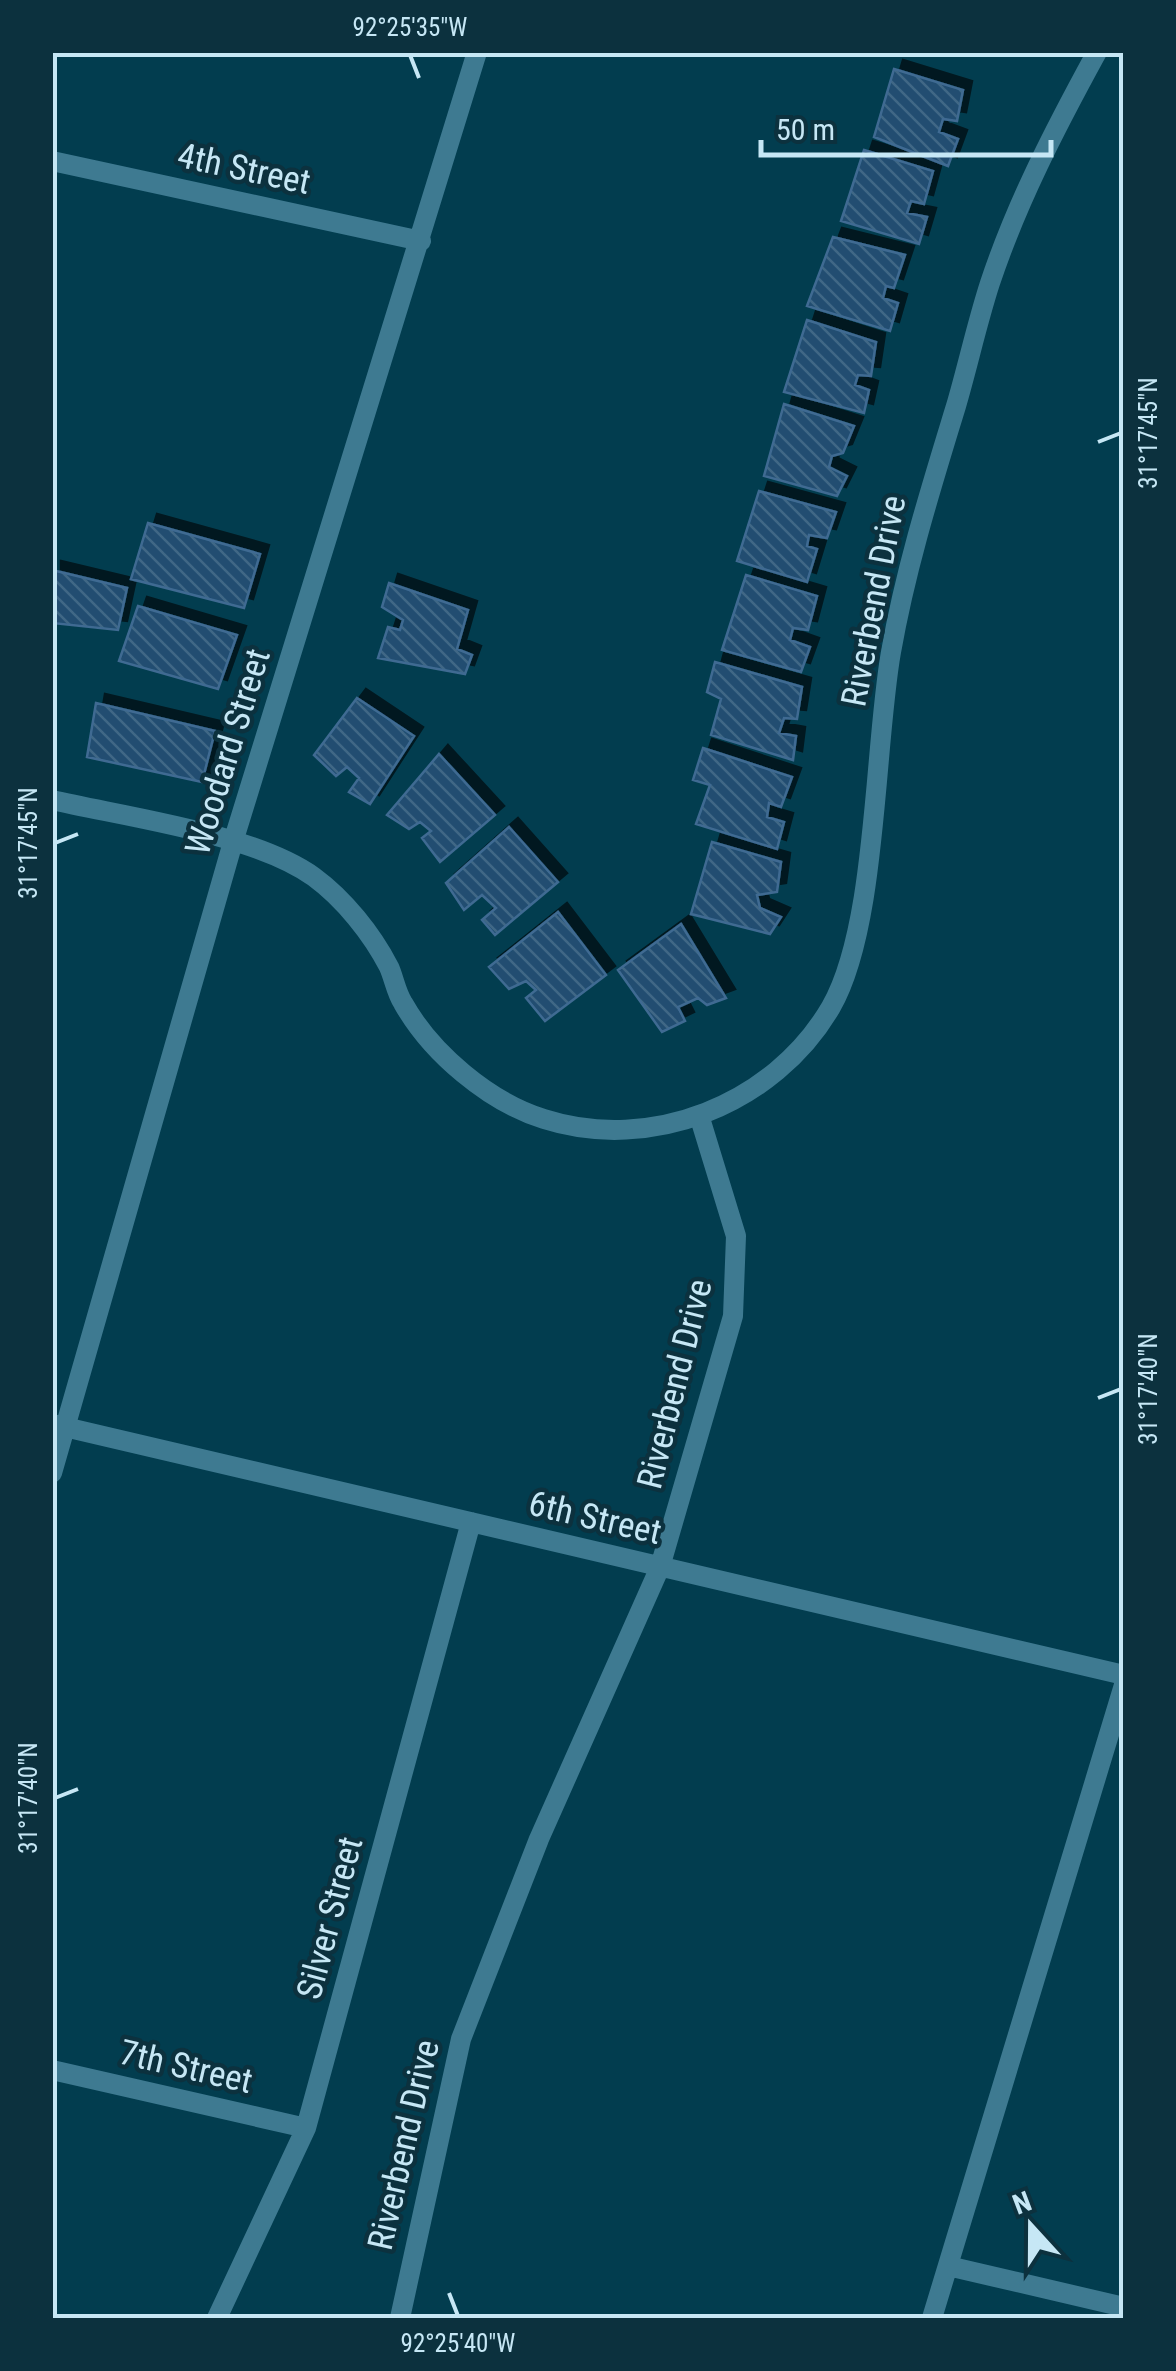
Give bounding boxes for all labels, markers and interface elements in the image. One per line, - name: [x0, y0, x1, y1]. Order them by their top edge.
- text: 92°25'35"W: [353, 13, 467, 42]
- scale bar: [761, 95, 1051, 157]
- text: 50 m: [776, 112, 835, 147]
- street label: 4th Street: [174, 135, 314, 203]
- text: 31°17'45"N: [1134, 377, 1163, 489]
- street label: Riverbend Drive: [833, 492, 915, 710]
- street label: Woodard Street: [177, 644, 279, 860]
- text: 31°17'45"N: [14, 787, 43, 899]
- street label: Riverbend Drive: [629, 1275, 721, 1493]
- text: 31°17'40"N: [1134, 1333, 1163, 1445]
- street label: 6th Street: [525, 1483, 665, 1553]
- text: 31°17'40"N: [14, 1742, 43, 1854]
- street label: Silver Street: [289, 1832, 371, 2004]
- street label: 7th Street: [116, 2032, 256, 2102]
- street label: Riverbend Drive: [360, 2036, 448, 2254]
- north arrow: [981, 2176, 1081, 2276]
- text: N: [1008, 2185, 1036, 2222]
- text: 92°25'40"W: [401, 2329, 515, 2358]

